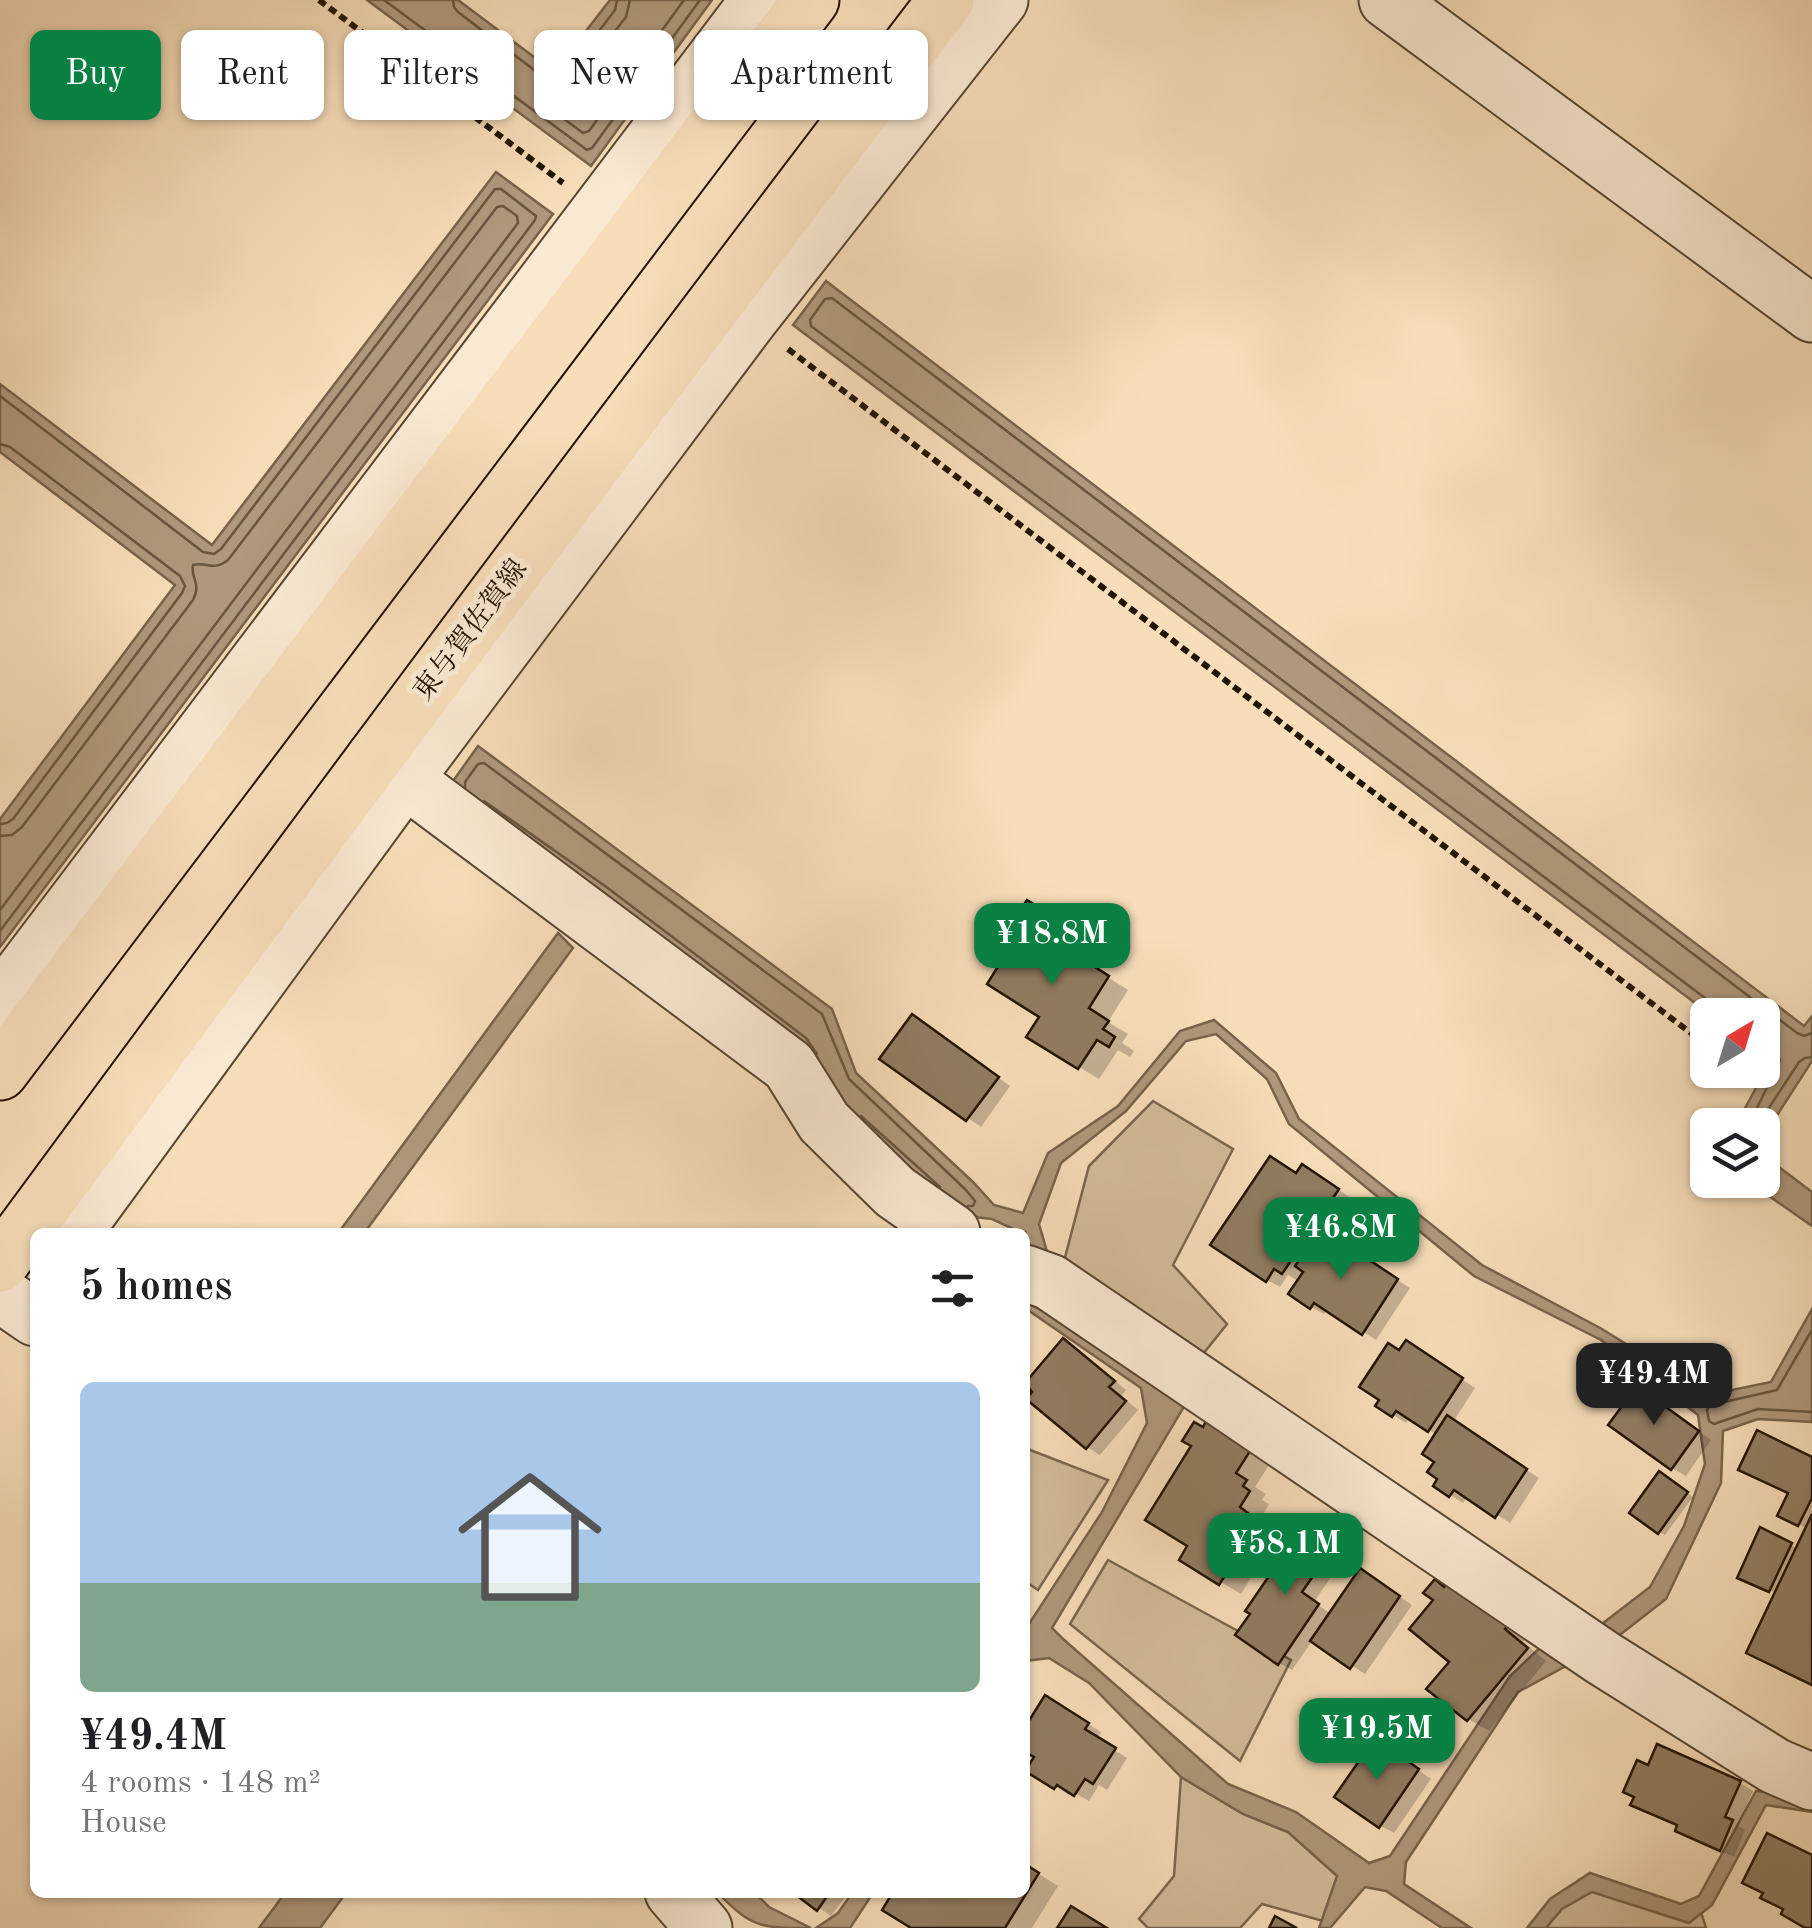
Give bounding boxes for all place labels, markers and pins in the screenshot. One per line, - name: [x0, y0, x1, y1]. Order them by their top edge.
- pin: ¥18.8M: [971, 903, 1133, 988]
- pin: ¥46.8M: [1260, 1197, 1422, 1282]
- pin: ¥49.4M: [1573, 1343, 1735, 1428]
- pin: ¥58.1M: [1204, 1513, 1366, 1598]
- pin: ¥19.5M: [1296, 1698, 1458, 1783]

